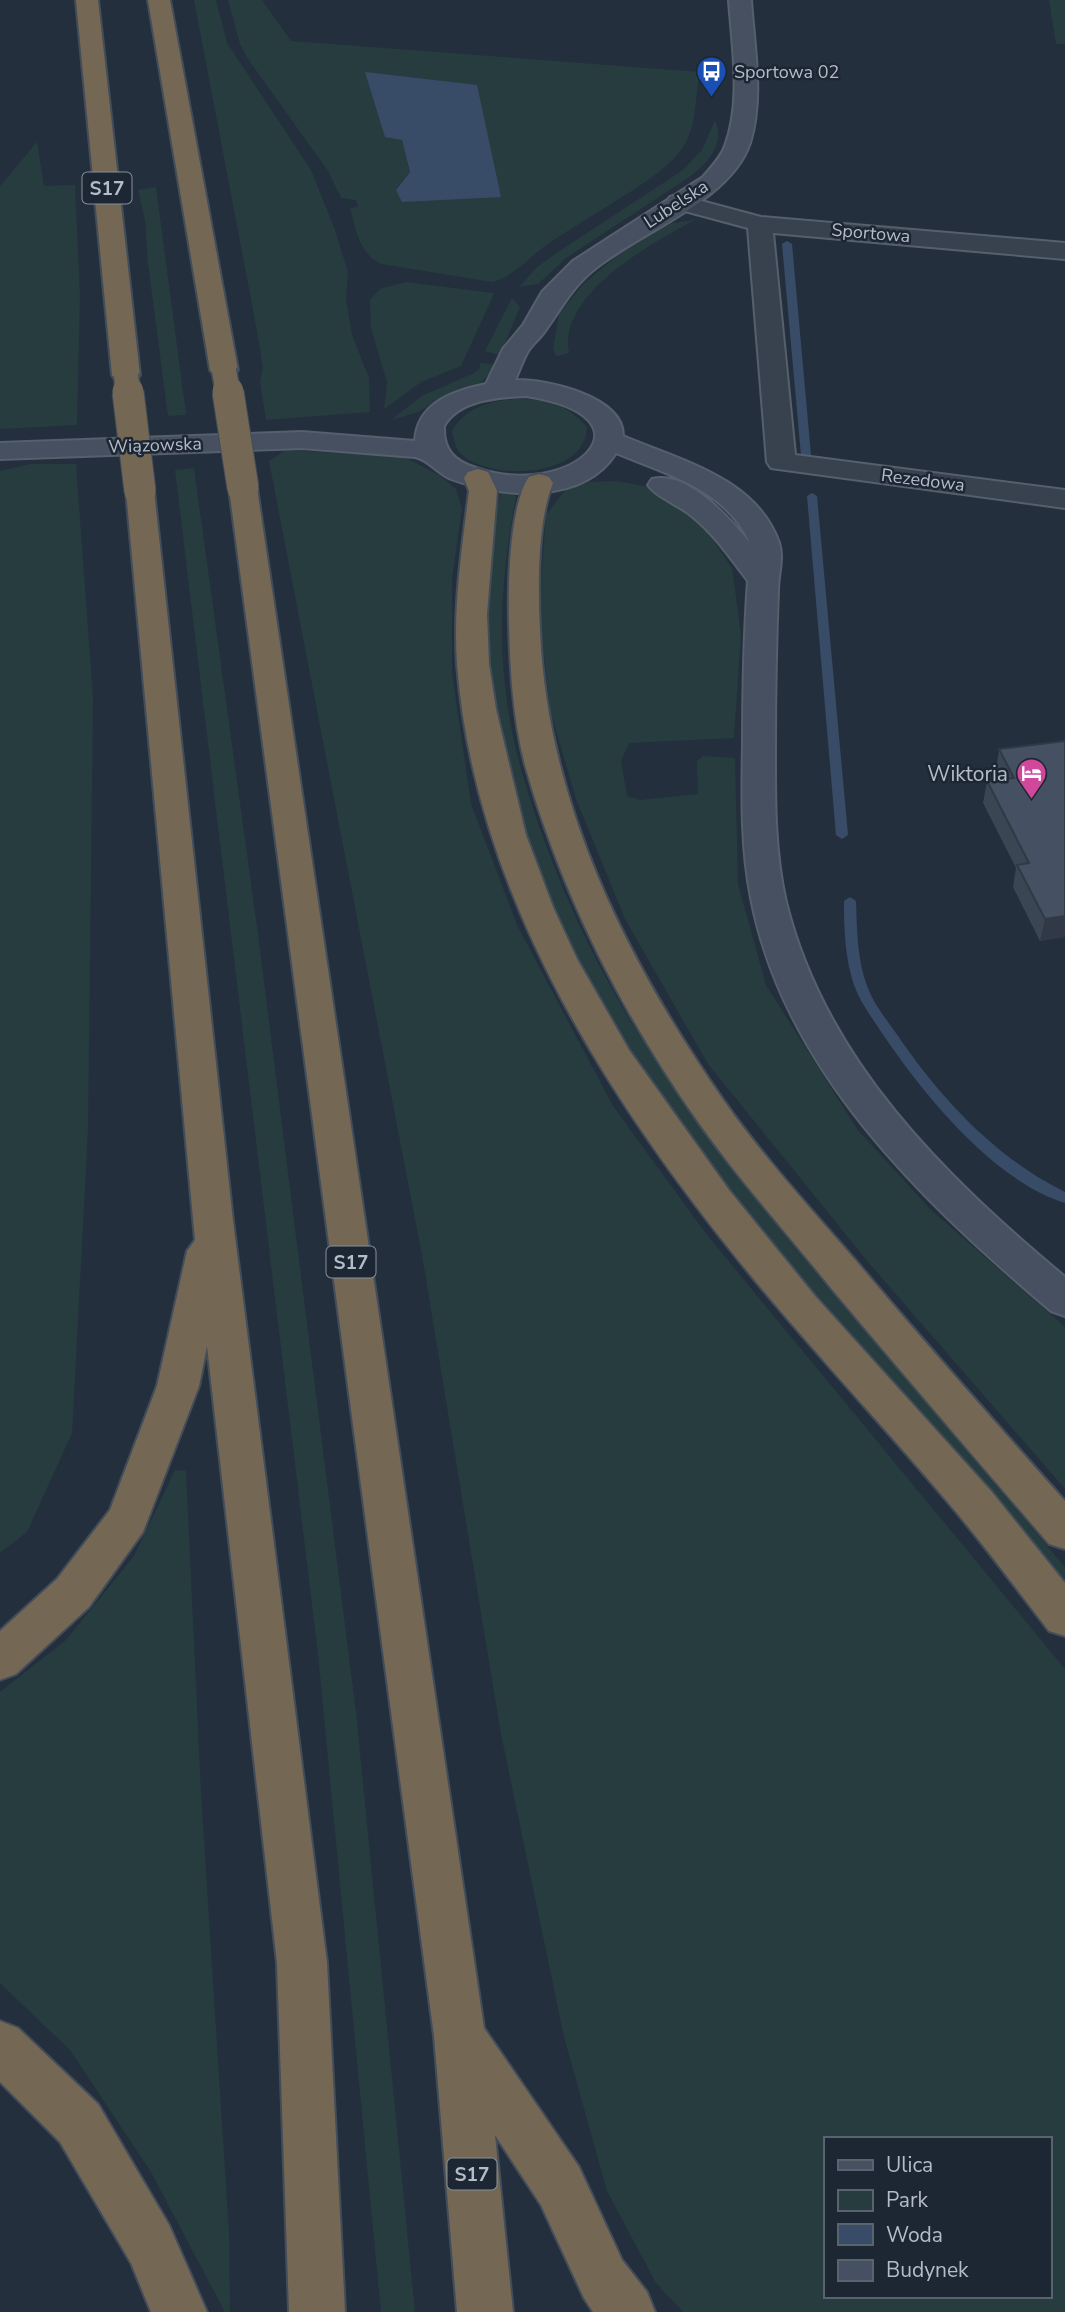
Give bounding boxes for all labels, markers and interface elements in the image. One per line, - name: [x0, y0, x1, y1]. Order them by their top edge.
- bus stop icon: Sportowa 02: [694, 55, 728, 99]
- place label: Sportowa 02: [734, 60, 839, 84]
- road number: S17: [82, 172, 132, 204]
- street label: Lubelska: [639, 174, 713, 234]
- street label: Sportowa: [831, 218, 911, 248]
- street label: Wiązowska: [108, 431, 202, 459]
- street label: Rezedowa: [880, 463, 966, 497]
- hotel icon: Wiktoria: [1014, 757, 1048, 801]
- place label: Wiktoria: [927, 760, 1008, 788]
- road number: S17: [326, 1246, 376, 1278]
- legend: [824, 2137, 1051, 2298]
- text: Ulica: [886, 2151, 933, 2179]
- road number: S17: [448, 2158, 496, 2190]
- text: Park: [886, 2186, 928, 2214]
- text: Woda: [886, 2221, 943, 2249]
- text: Budynek: [886, 2256, 969, 2284]

